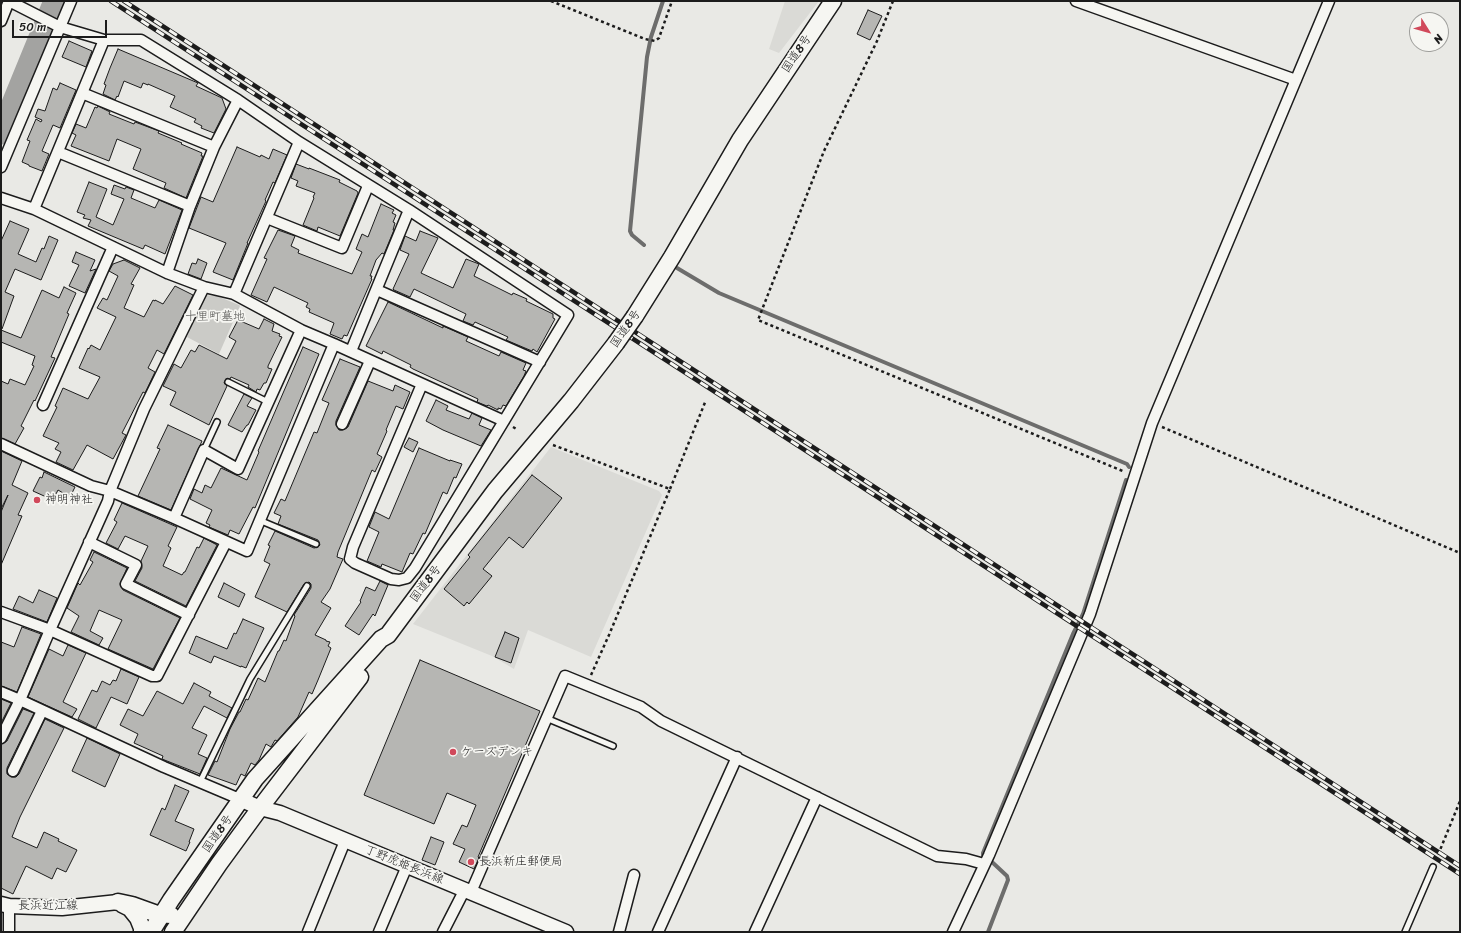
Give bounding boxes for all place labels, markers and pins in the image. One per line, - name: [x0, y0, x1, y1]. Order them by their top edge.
- place label: 神明神社: [45, 493, 93, 507]
- marker: 神明神社: [32, 495, 42, 505]
- place label: ケーズデンキ: [461, 745, 533, 759]
- marker: ケーズデンキ: [448, 747, 458, 757]
- place label: 長浜新庄郵便局: [479, 855, 563, 869]
- marker: 長浜新庄郵便局: [466, 857, 476, 867]

